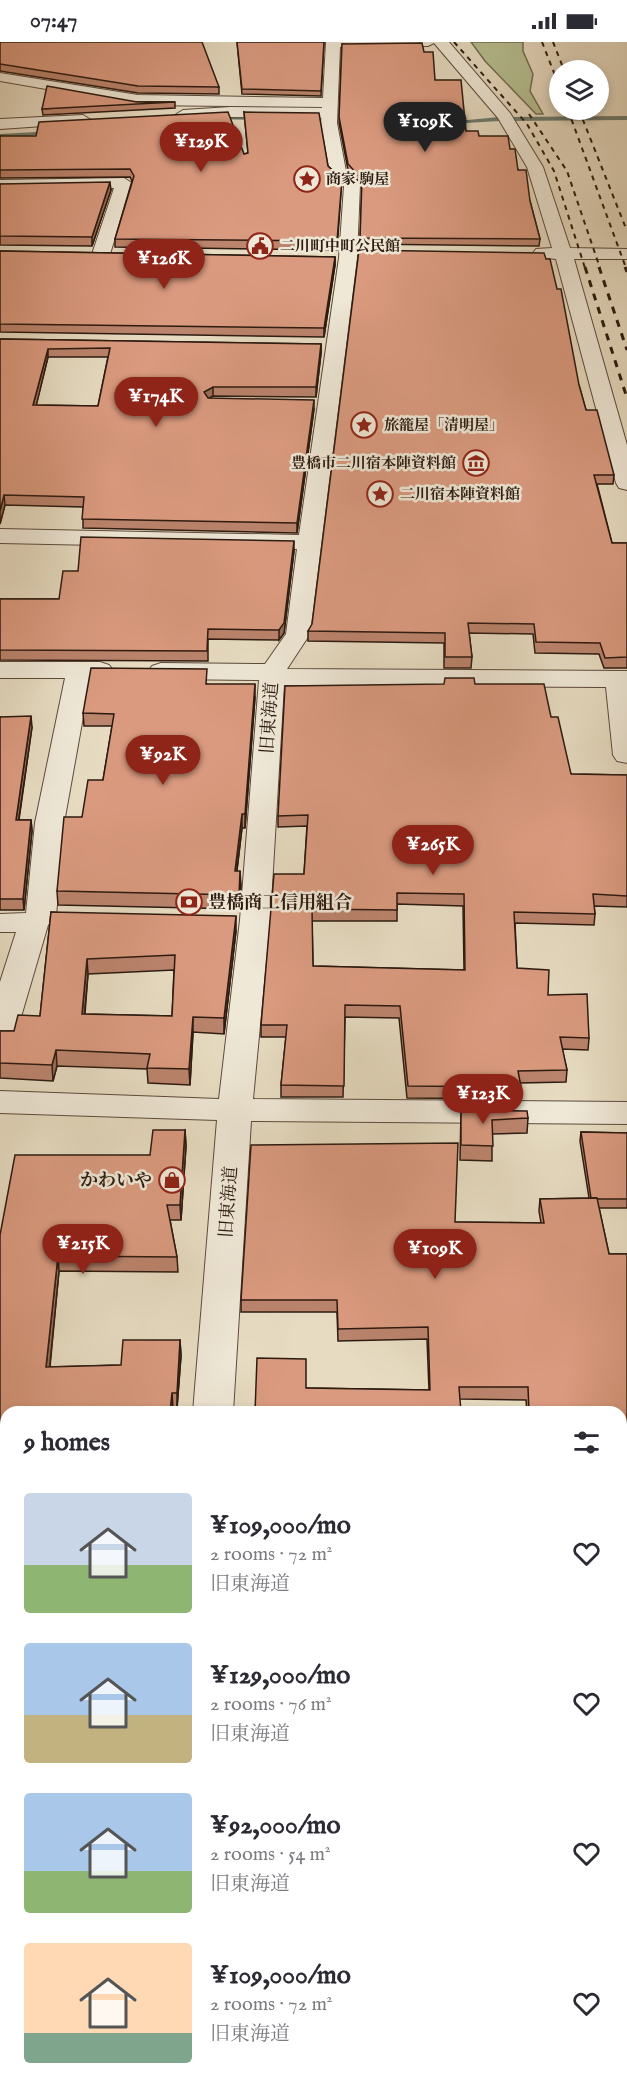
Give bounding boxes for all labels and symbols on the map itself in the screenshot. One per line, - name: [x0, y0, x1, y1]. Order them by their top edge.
- pin: ¥109K: [383, 102, 467, 153]
- pin: ¥129K: [159, 122, 243, 173]
- place icon: 商家 駒屋: [292, 164, 322, 194]
- place label: 商家 駒屋: [326, 170, 389, 189]
- public building icon: 二川町中町公民館: [245, 231, 275, 261]
- place label: 二川町中町公民館: [280, 237, 400, 256]
- pin: ¥126K: [122, 239, 206, 290]
- pin: ¥174K: [114, 377, 198, 428]
- place icon: 旅籠屋「清明屋」: [349, 410, 379, 440]
- place label: 旅籠屋「清明屋」: [384, 416, 504, 435]
- museum icon: 豊橋市二川宿本陣資料館: [461, 448, 491, 478]
- place label: 豊橋市二川宿本陣資料館: [291, 454, 456, 473]
- place icon: 二川宿本陣資料館: [365, 479, 395, 509]
- place label: 二川宿本陣資料館: [400, 485, 520, 504]
- street label: 旧東海道: [257, 681, 284, 755]
- pin: ¥92K: [127, 735, 199, 786]
- pin: ¥265K: [391, 825, 475, 876]
- bank icon: 豊橋商工信用組合: [174, 887, 204, 917]
- place label: 豊橋商工信用組合: [208, 892, 352, 915]
- pin: ¥123K: [441, 1074, 525, 1125]
- shop icon: かわいや: [157, 1165, 187, 1195]
- street label: 旧東海道: [216, 1165, 243, 1239]
- place label: かわいや: [80, 1170, 152, 1193]
- pin: ¥215K: [41, 1224, 125, 1275]
- pin: ¥109K: [393, 1229, 477, 1280]

